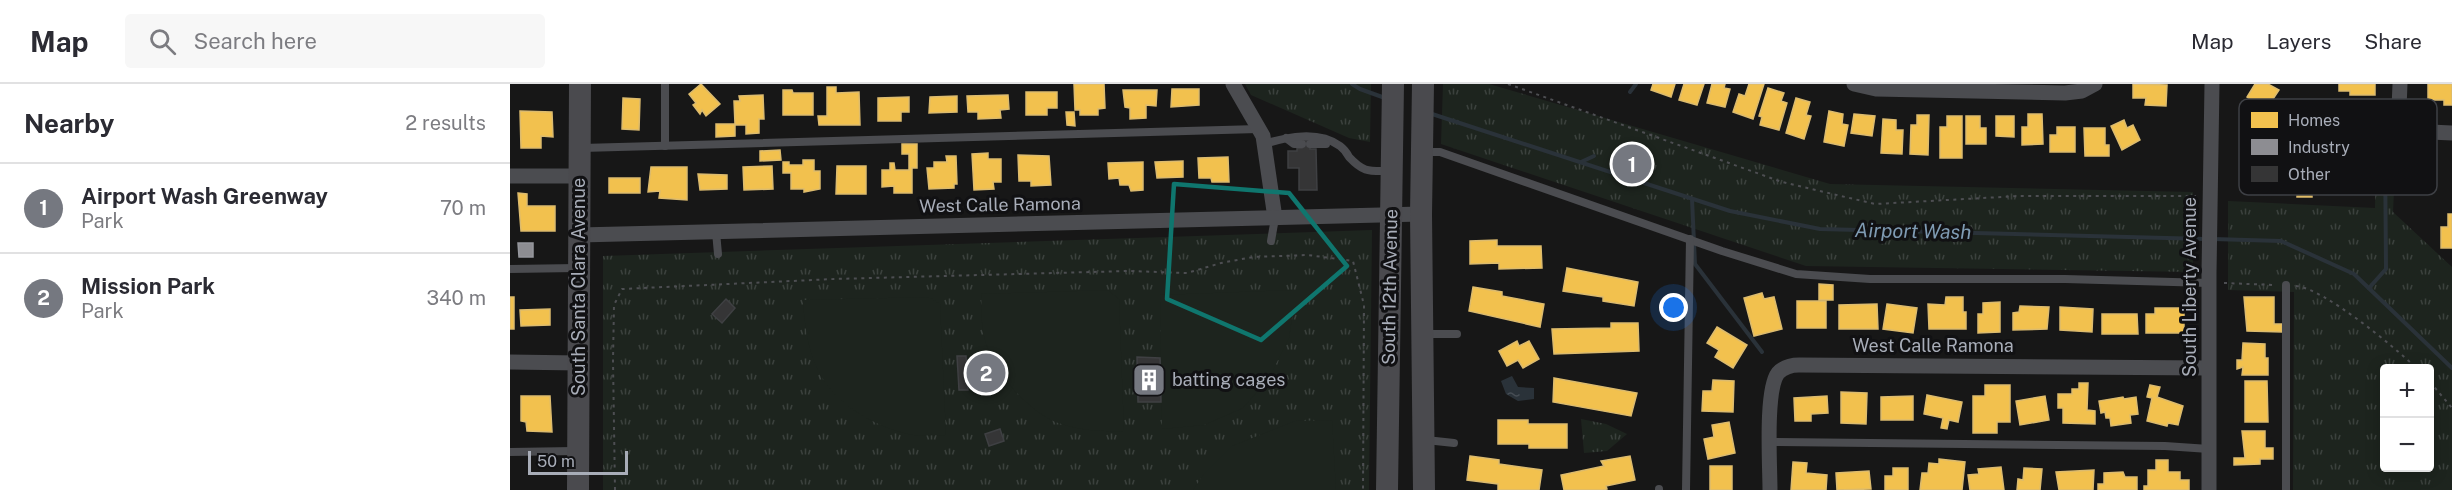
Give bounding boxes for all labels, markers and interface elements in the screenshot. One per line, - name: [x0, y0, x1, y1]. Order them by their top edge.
- search box: [125, 14, 545, 68]
- text: Map: [30, 25, 89, 58]
- icon: search: [146, 25, 179, 58]
- text: Search here: [194, 28, 317, 54]
- text: Map: [2191, 29, 2234, 54]
- text: Layers: [2267, 29, 2331, 54]
- text: Share: [2364, 29, 2422, 54]
- legend: [2239, 99, 2437, 195]
- text: Nearby: [24, 108, 114, 139]
- text: 2 results: [405, 111, 486, 135]
- text: Homes: [2288, 111, 2340, 130]
- text: Industry: [2288, 138, 2350, 157]
- pin: 1: [1612, 142, 1652, 187]
- text: Other: [2288, 165, 2330, 184]
- street label: South Santa Clara Avenue: [568, 178, 589, 396]
- text: Airport Wash Greenway: [81, 183, 328, 209]
- street label: West Calle Ramona: [919, 193, 1081, 216]
- text: 1: [39, 196, 48, 220]
- text: 70 m: [440, 196, 486, 220]
- street label: South Liberty Avenue: [2179, 197, 2200, 377]
- text: Park: [81, 209, 124, 233]
- street label: South 12th Avenue: [1378, 209, 1401, 365]
- water label: Airport Wash: [1855, 218, 1971, 244]
- text: Mission Park: [81, 273, 215, 299]
- text: 2: [37, 286, 50, 310]
- text: 340 m: [426, 286, 486, 310]
- your location: [1659, 293, 1688, 322]
- text: Park: [81, 299, 124, 323]
- street label: West Calle Ramona: [1852, 335, 2014, 356]
- pin: 2: [966, 350, 1006, 396]
- building icon: batting cages: [1131, 362, 1167, 398]
- map controls: [2380, 364, 2434, 472]
- button: +: [2380, 364, 2434, 418]
- place label: batting cages: [1172, 369, 1285, 390]
- button: −: [2380, 418, 2434, 472]
- scale bar: [528, 448, 628, 476]
- text: 50 m: [537, 452, 575, 471]

